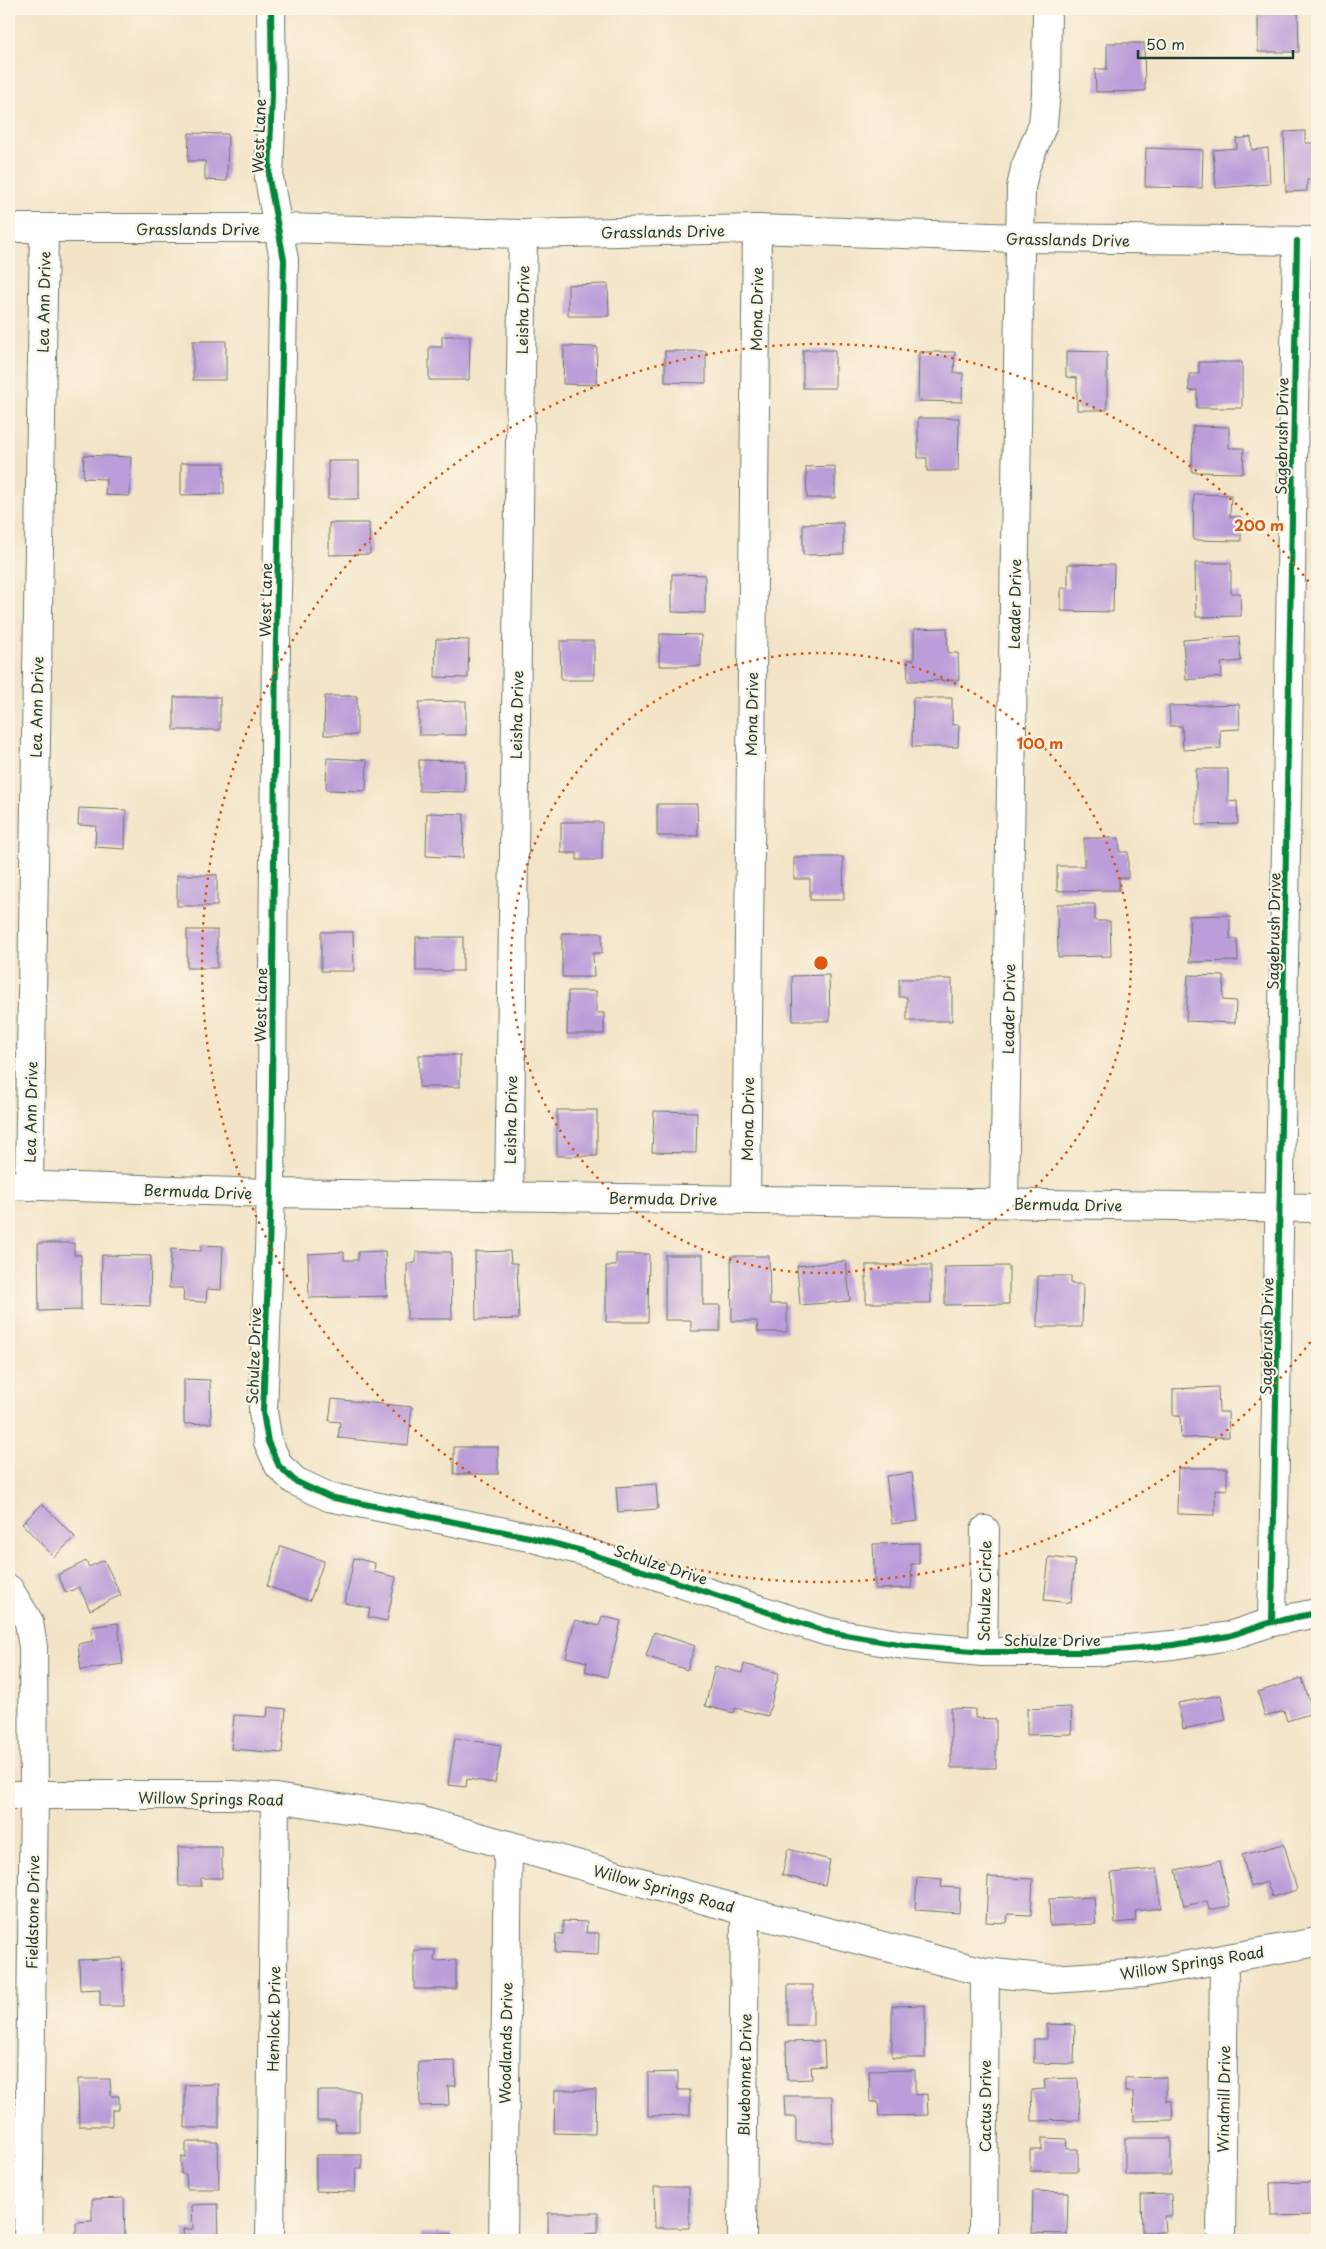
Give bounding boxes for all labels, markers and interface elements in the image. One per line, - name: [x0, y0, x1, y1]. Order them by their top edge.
- scale bar: [1138, 28, 1294, 60]
- text: 50 m: [1146, 32, 1185, 55]
- street label: West Lane: [245, 98, 271, 174]
- street label: Grasslands Drive: [136, 217, 260, 240]
- street label: Grasslands Drive: [601, 218, 725, 244]
- street label: Grasslands Drive: [1006, 226, 1130, 252]
- street label: Lea Ann Drive: [31, 251, 55, 353]
- street label: Leisha Drive: [510, 265, 534, 355]
- street label: Mona Drive: [744, 267, 768, 351]
- street label: Sagebrush Drive: [1268, 377, 1294, 495]
- text: 200 m: [1234, 513, 1284, 536]
- street label: Leader Drive: [1002, 558, 1026, 649]
- street label: West Lane: [253, 562, 277, 638]
- street label: Lea Ann Drive: [24, 656, 48, 758]
- street label: Leisha Drive: [504, 670, 528, 760]
- street label: Mona Drive: [739, 672, 763, 756]
- text: 100 m: [1017, 731, 1063, 754]
- street label: Sagebrush Drive: [1260, 872, 1286, 990]
- centre of rings: [812, 954, 830, 972]
- street label: Leader Drive: [996, 963, 1020, 1054]
- street label: West Lane: [248, 967, 272, 1043]
- street label: Lea Ann Drive: [18, 1061, 42, 1163]
- street label: Leisha Drive: [498, 1075, 522, 1165]
- street label: Mona Drive: [735, 1077, 759, 1161]
- street label: Bermuda Drive: [143, 1178, 253, 1204]
- street label: Bermuda Drive: [608, 1186, 718, 1210]
- street label: Bermuda Drive: [1013, 1192, 1123, 1216]
- street label: Sagebrush Drive: [1253, 1277, 1279, 1395]
- street label: Schulze Drive: [240, 1307, 266, 1405]
- street label: Schulze Drive: [611, 1538, 711, 1590]
- street label: Schulze Circle: [972, 1540, 996, 1642]
- street label: Schulze Drive: [1003, 1628, 1101, 1651]
- street label: Willow Springs Road: [138, 1785, 284, 1811]
- street label: Fieldstone Drive: [20, 1855, 44, 1969]
- street label: Willow Springs Road: [591, 1858, 737, 1918]
- street label: Willow Springs Road: [1118, 1939, 1266, 1985]
- street label: Hemlock Drive: [261, 1966, 285, 2072]
- street label: Woodlands Drive: [492, 1982, 518, 2104]
- street label: Bluebonnet Drive: [731, 2013, 757, 2137]
- street label: Windmill Drive: [1211, 2045, 1235, 2153]
- street label: Cactus Drive: [973, 2060, 996, 2152]

